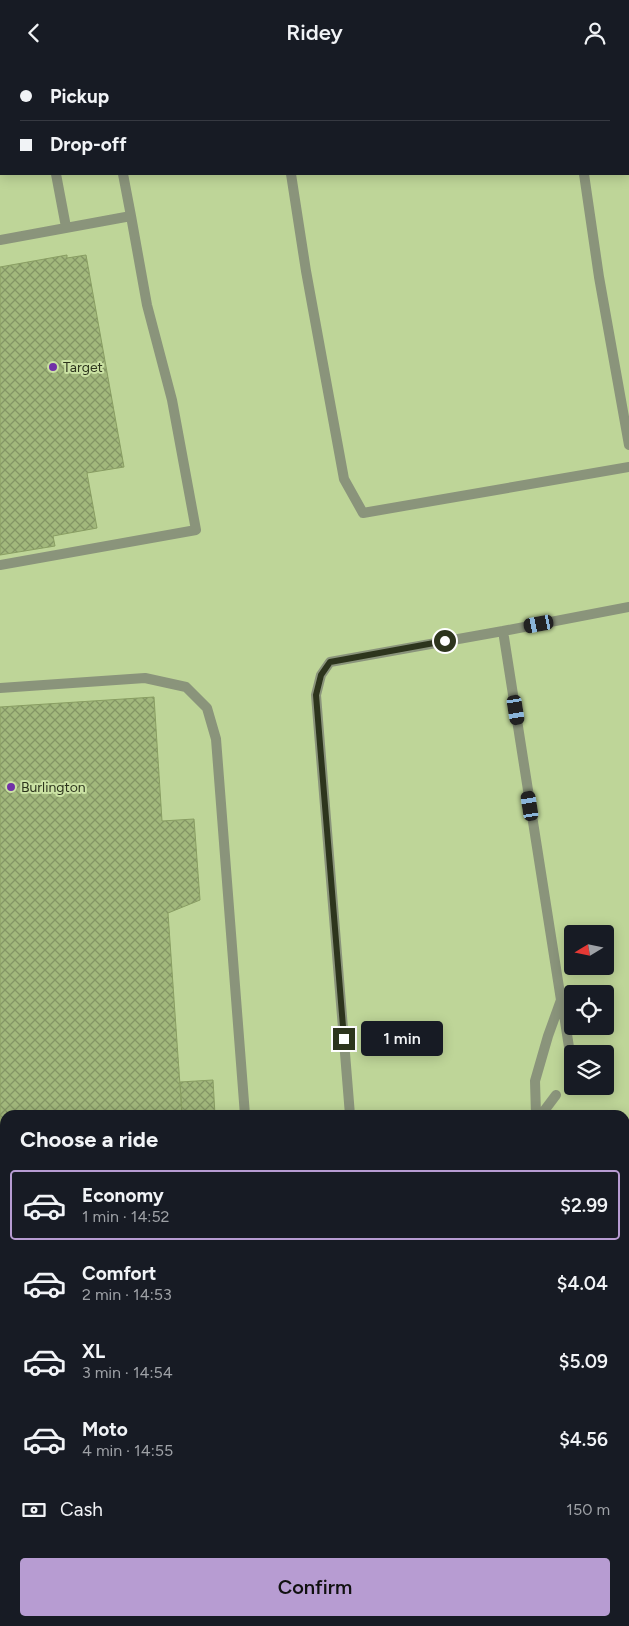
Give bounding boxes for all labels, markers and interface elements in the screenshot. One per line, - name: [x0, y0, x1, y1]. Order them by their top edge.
- icon: back: [20, 19, 48, 47]
- text: Ridey: [286, 19, 343, 46]
- icon: person: [581, 19, 609, 47]
- text: Pickup: [50, 85, 109, 108]
- text: Drop-off: [50, 133, 127, 156]
- place label: Target: [63, 359, 103, 376]
- marker: Target: [47, 361, 59, 373]
- car: [522, 614, 555, 634]
- route start: [434, 630, 456, 652]
- car: [506, 694, 525, 726]
- place label: Burlington: [21, 779, 86, 796]
- marker: Burlington: [5, 781, 17, 793]
- car: [520, 790, 539, 822]
- north arrow: [564, 925, 614, 975]
- map controls: [564, 925, 614, 1095]
- button: locate: [564, 985, 614, 1035]
- callout: 1 min: [362, 1021, 444, 1057]
- route end: [333, 1028, 355, 1050]
- text: 1 min: [383, 1029, 421, 1048]
- button: layers: [564, 1045, 614, 1095]
- text: Choose a ride: [20, 1126, 158, 1153]
- icon: car: [22, 1183, 67, 1228]
- text: Economy: [82, 1184, 164, 1207]
- text: $2.99: [560, 1194, 608, 1217]
- text: 1 min · 14:52: [82, 1207, 170, 1226]
- icon: car: [22, 1261, 67, 1306]
- text: Comfort: [82, 1262, 157, 1285]
- text: $4.04: [557, 1272, 608, 1295]
- text: 2 min · 14:53: [82, 1285, 172, 1304]
- icon: car: [22, 1339, 67, 1384]
- text: XL: [82, 1340, 105, 1363]
- text: $5.09: [559, 1350, 608, 1373]
- text: 3 min · 14:54: [82, 1363, 173, 1382]
- icon: car: [22, 1417, 67, 1462]
- text: Moto: [82, 1418, 128, 1441]
- text: $4.56: [559, 1428, 608, 1451]
- text: 4 min · 14:55: [82, 1441, 173, 1460]
- icon: cash: [20, 1496, 48, 1524]
- text: Cash: [60, 1498, 103, 1521]
- text: 150 m: [566, 1500, 610, 1519]
- button: Confirm: [20, 1558, 610, 1616]

